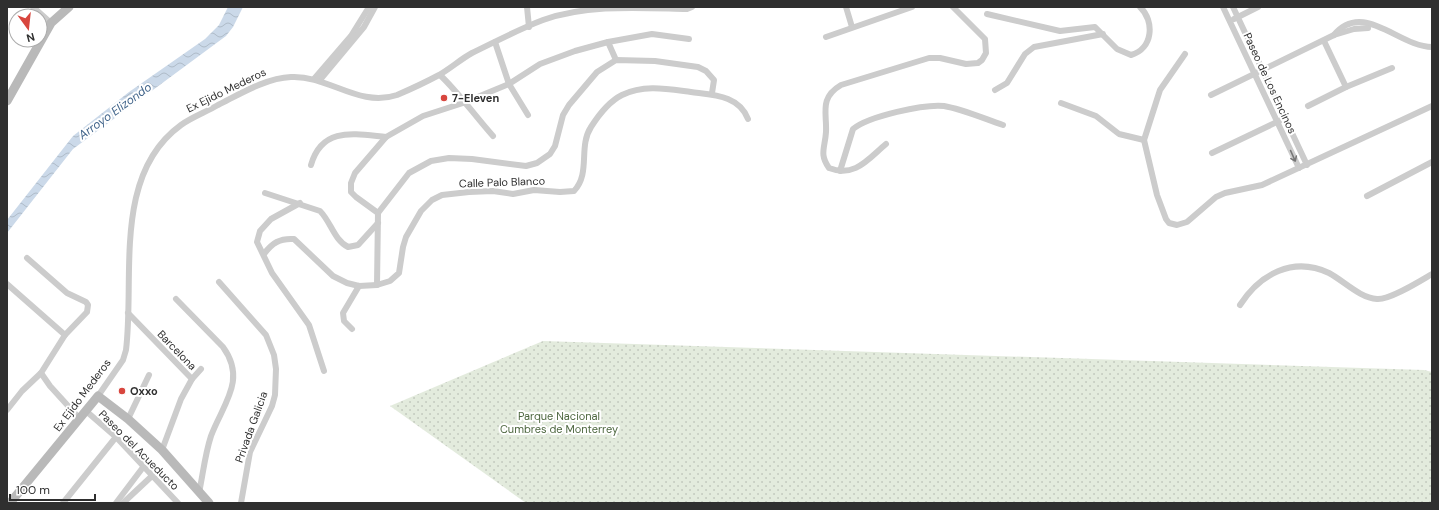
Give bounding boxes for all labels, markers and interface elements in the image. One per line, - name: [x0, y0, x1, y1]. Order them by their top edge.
- north arrow: [8, 8, 48, 48]
- text: N: [25, 30, 36, 45]
- street label: Paseo de Los Encinos: [1240, 30, 1300, 136]
- street label: Ex Ejido Mederos: [184, 65, 268, 115]
- water label: Arroyo Elizondo: [74, 79, 155, 144]
- place label: 7-Eleven: [452, 91, 499, 105]
- marker: 7-Eleven: [439, 93, 449, 103]
- one-way arrow: [1290, 150, 1297, 162]
- street label: Calle Palo Blanco: [459, 174, 545, 190]
- street label: Barcelona: [154, 327, 200, 373]
- street label: Ex Ejido Mederos: [50, 356, 114, 434]
- place label: Oxxo: [130, 384, 158, 398]
- marker: Oxxo: [117, 386, 127, 396]
- street label: Privada Galicia: [232, 389, 270, 465]
- street label: Paseo del Acueducto: [96, 407, 182, 493]
- park label: Parque Nacional Cumbres de Monterrey: [500, 409, 618, 436]
- scale bar: [10, 476, 95, 502]
- text: 100 m: [16, 482, 50, 498]

